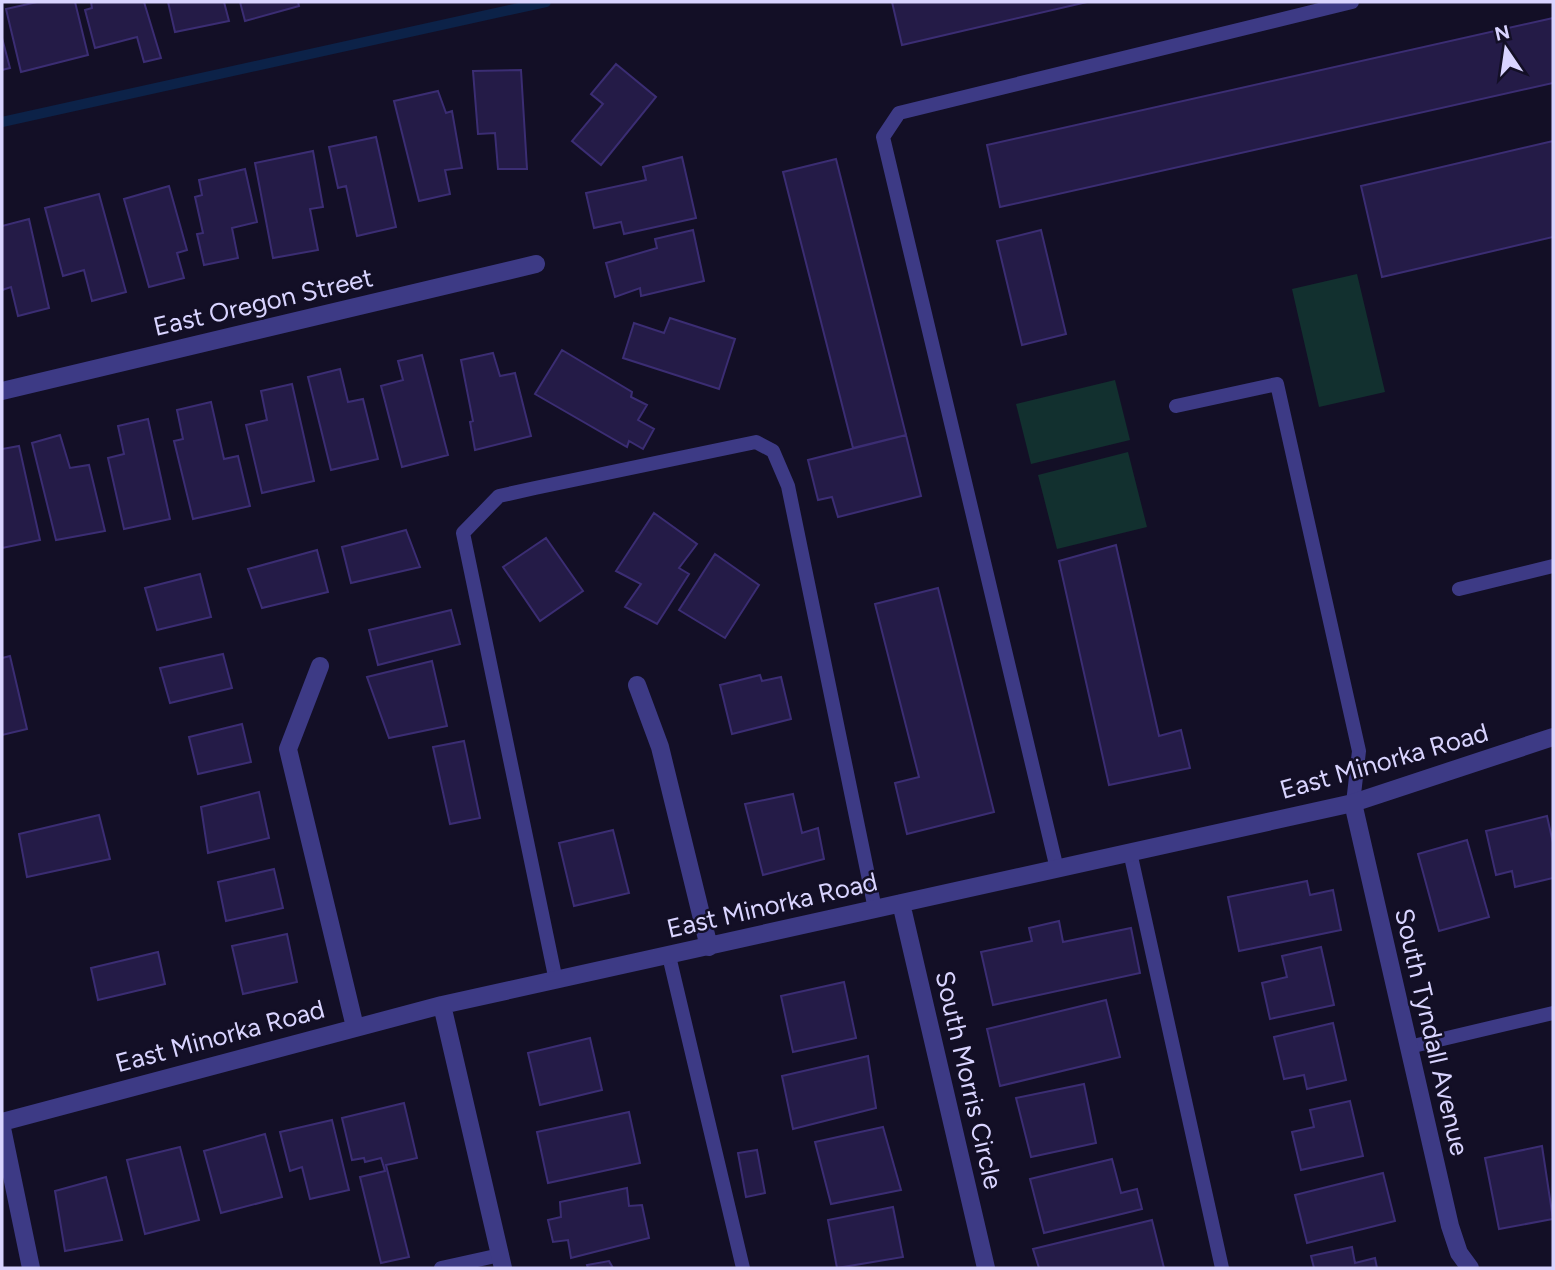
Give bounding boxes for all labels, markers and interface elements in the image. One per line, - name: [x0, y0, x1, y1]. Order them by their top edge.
- north arrow: [1471, 14, 1541, 84]
- text: N: [1493, 20, 1512, 46]
- street label: East Oregon Street: [150, 261, 376, 343]
- street label: East Minorka Road: [1276, 716, 1492, 806]
- street label: East Minorka Road: [664, 865, 880, 945]
- street label: South Tyndall Avenue: [1388, 905, 1476, 1159]
- street label: South Morris Circle: [928, 968, 1010, 1192]
- street label: East Minorka Road: [112, 993, 328, 1079]

